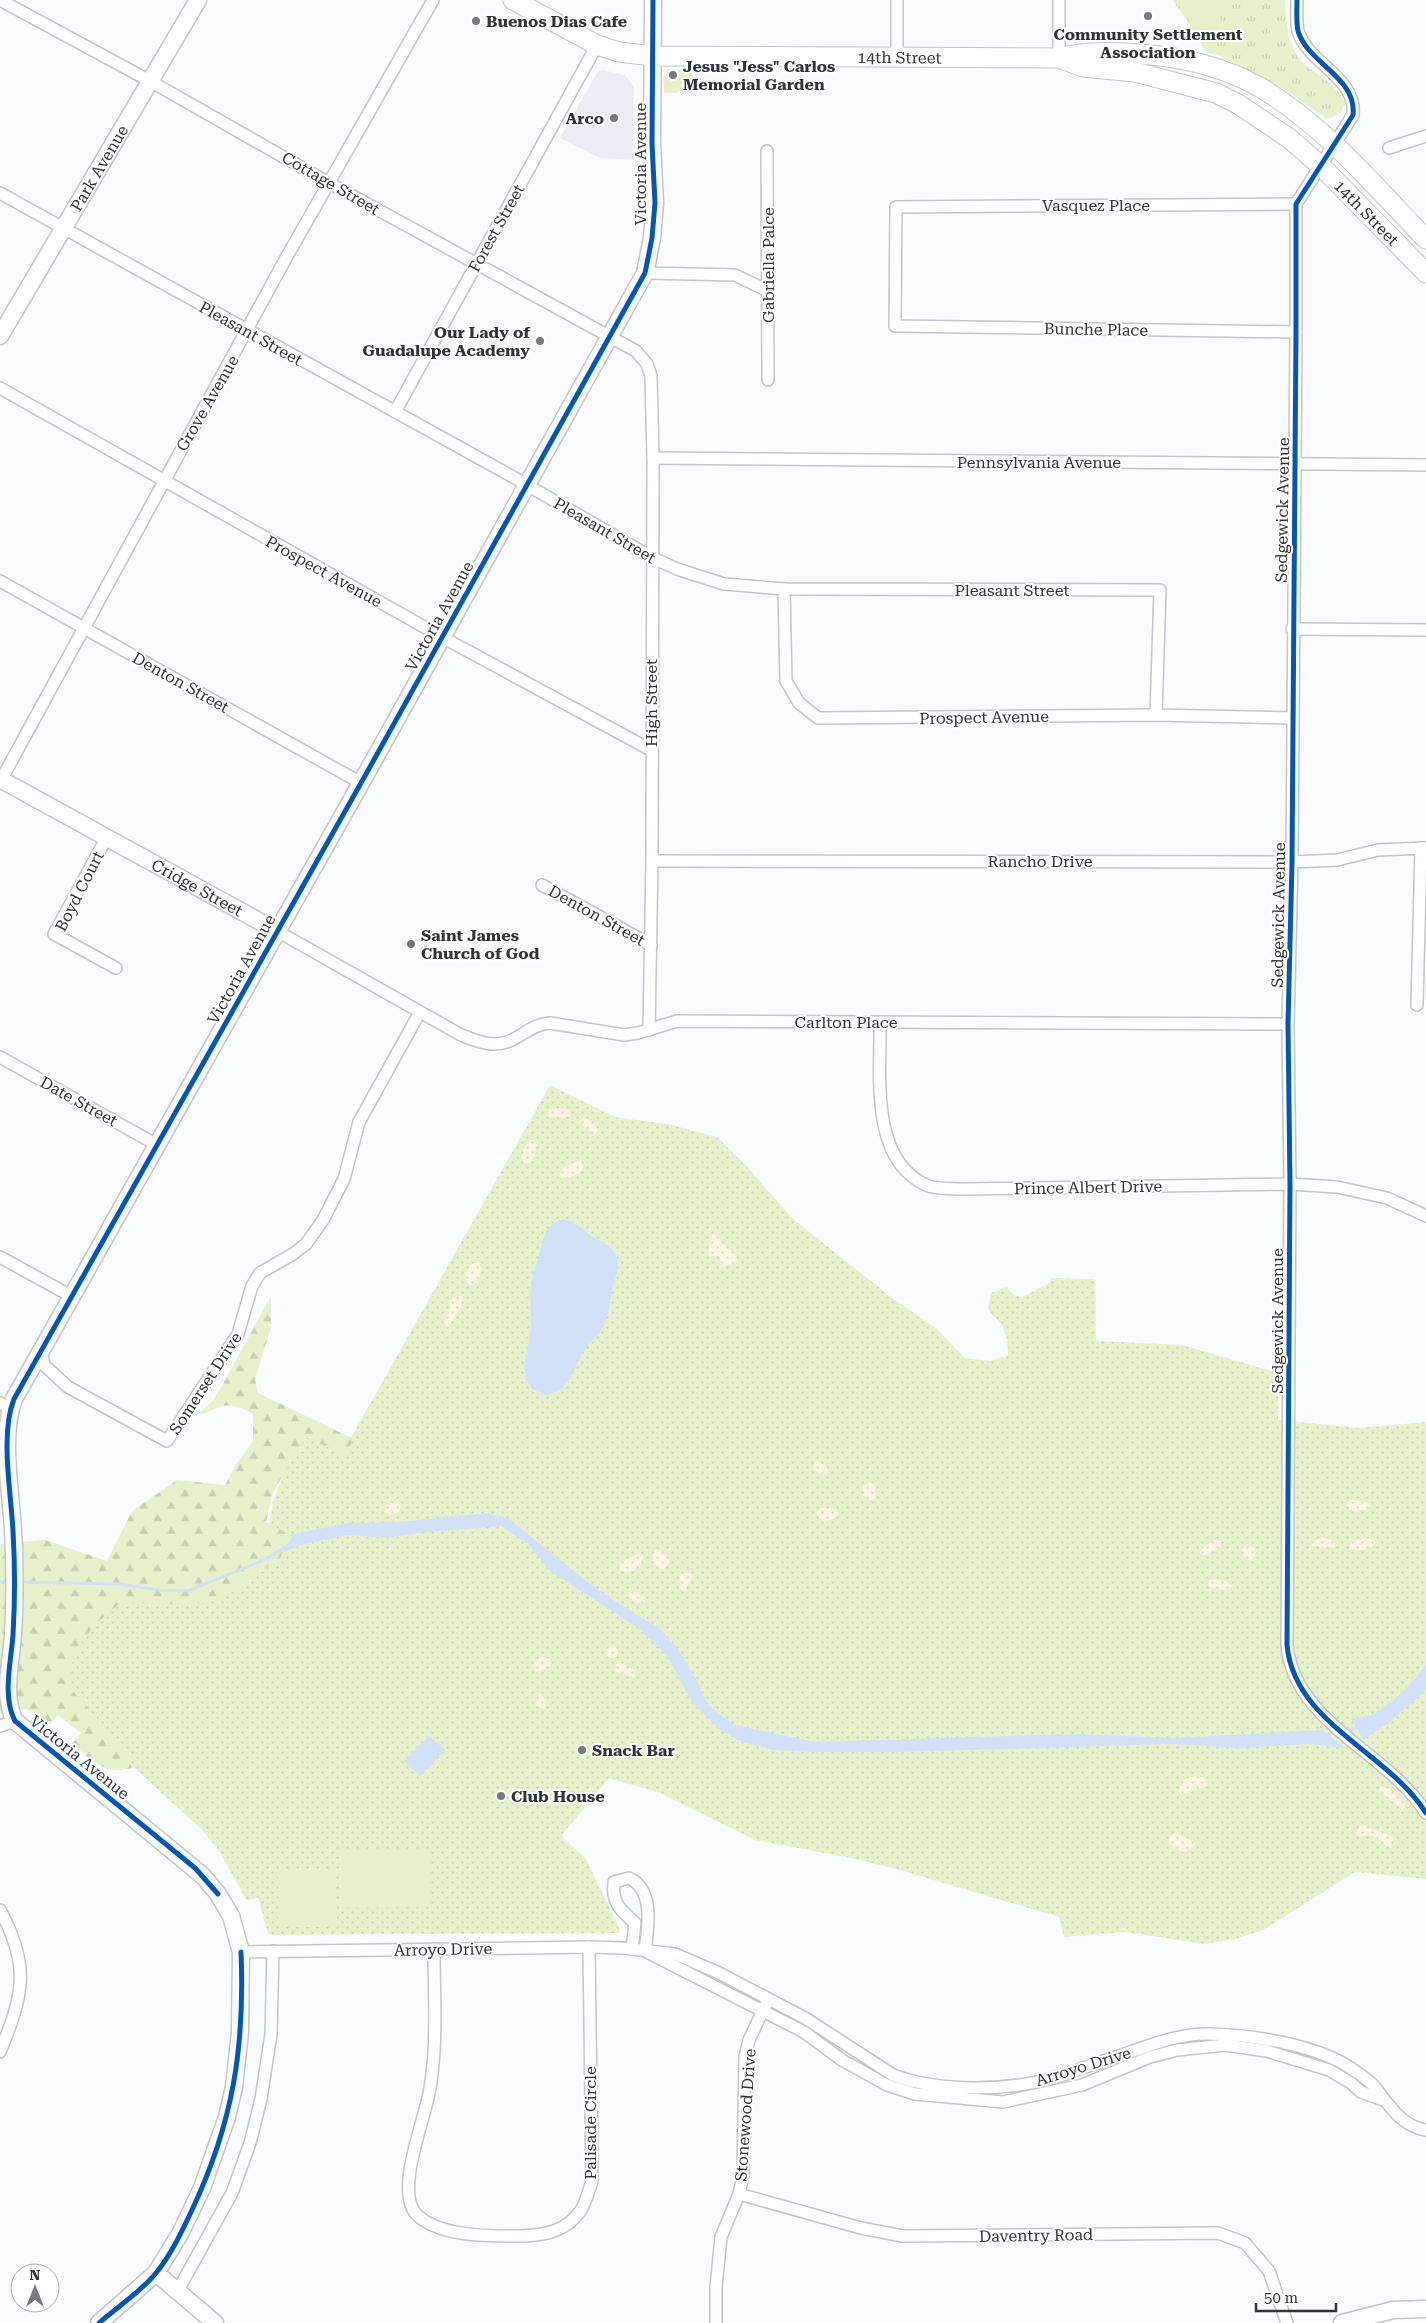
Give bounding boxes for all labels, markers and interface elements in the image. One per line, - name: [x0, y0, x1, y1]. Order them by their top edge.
- marker: Community Settlement Association: [1142, 10, 1154, 22]
- place label: Buenos Dias Cafe: [486, 12, 627, 31]
- marker: Buenos Dias Cafe: [470, 15, 482, 27]
- place label: Community Settlement Association: [1053, 25, 1243, 62]
- street label: 14th Street: [857, 48, 942, 67]
- place label: Jesus "Jess" Carlos Memorial Garden: [683, 57, 835, 94]
- marker: Jesus "Jess" Carlos Memorial Garden: [667, 69, 679, 81]
- street label: Victoria Avenue: [631, 102, 650, 225]
- place label: Arco: [566, 109, 604, 128]
- marker: Arco: [608, 112, 620, 124]
- street label: Park Avenue: [67, 122, 132, 215]
- street label: Cottage Street: [279, 148, 383, 219]
- street label: 14th Street: [1330, 176, 1403, 250]
- street label: Forest Street: [465, 181, 528, 275]
- street label: Vasquez Place: [1042, 196, 1150, 215]
- street label: Gabriella Palce: [759, 207, 778, 323]
- street label: Pleasant Street: [196, 297, 306, 370]
- street label: Bunche Place: [1044, 319, 1149, 340]
- place label: Our Lady of Guadalupe Academy: [363, 323, 531, 360]
- marker: Our Lady of Guadalupe Academy: [534, 335, 546, 347]
- street label: Grove Avenue: [172, 352, 243, 455]
- street label: Sedgewick Avenue: [1272, 437, 1293, 583]
- street label: Pennsylvania Avenue: [957, 453, 1121, 472]
- street label: Pleasant Street: [550, 493, 659, 567]
- street label: Prospect Avenue: [262, 532, 385, 611]
- street label: Victoria Avenue: [401, 558, 478, 674]
- street label: Pleasant Street: [955, 581, 1069, 600]
- street label: Denton Street: [129, 648, 232, 717]
- street label: High Street: [642, 659, 661, 747]
- street label: Prospect Avenue: [919, 707, 1049, 728]
- street label: Sedgewick Avenue: [1268, 842, 1289, 988]
- street label: Boyd Court: [51, 848, 108, 935]
- street label: Rancho Drive: [988, 852, 1093, 871]
- street label: Cridge Street: [148, 855, 246, 920]
- street label: Denton Street: [545, 881, 648, 950]
- street label: Victoria Avenue: [203, 911, 280, 1027]
- place label: Saint James Church of God: [421, 926, 540, 963]
- marker: Saint James Church of God: [405, 938, 417, 950]
- street label: Carlton Place: [794, 1013, 898, 1032]
- street label: Date Street: [37, 1072, 121, 1130]
- street label: Prince Albert Drive: [1014, 1177, 1162, 1198]
- street label: Sedgewick Avenue: [1268, 1248, 1287, 1394]
- street label: Somerset Drive: [165, 1328, 246, 1438]
- street label: Victoria Avenue: [26, 1711, 133, 1803]
- place label: Snack Bar: [592, 1741, 675, 1760]
- marker: Snack Bar: [576, 1744, 588, 1756]
- place label: Club House: [511, 1787, 605, 1806]
- marker: Club House: [495, 1790, 507, 1802]
- street label: Arroyo Drive: [394, 1939, 493, 1960]
- street label: Arroyo Drive: [1033, 2043, 1133, 2090]
- street label: Stonewood Drive: [731, 2048, 760, 2182]
- street label: Palisade Circle: [581, 2066, 600, 2180]
- street label: Daventry Road: [979, 2225, 1093, 2246]
- north arrow: [10, 2263, 60, 2313]
- text: N: [30, 2267, 41, 2283]
- scale bar: [1256, 2280, 1336, 2312]
- text: 50 m: [1264, 2289, 1299, 2307]

